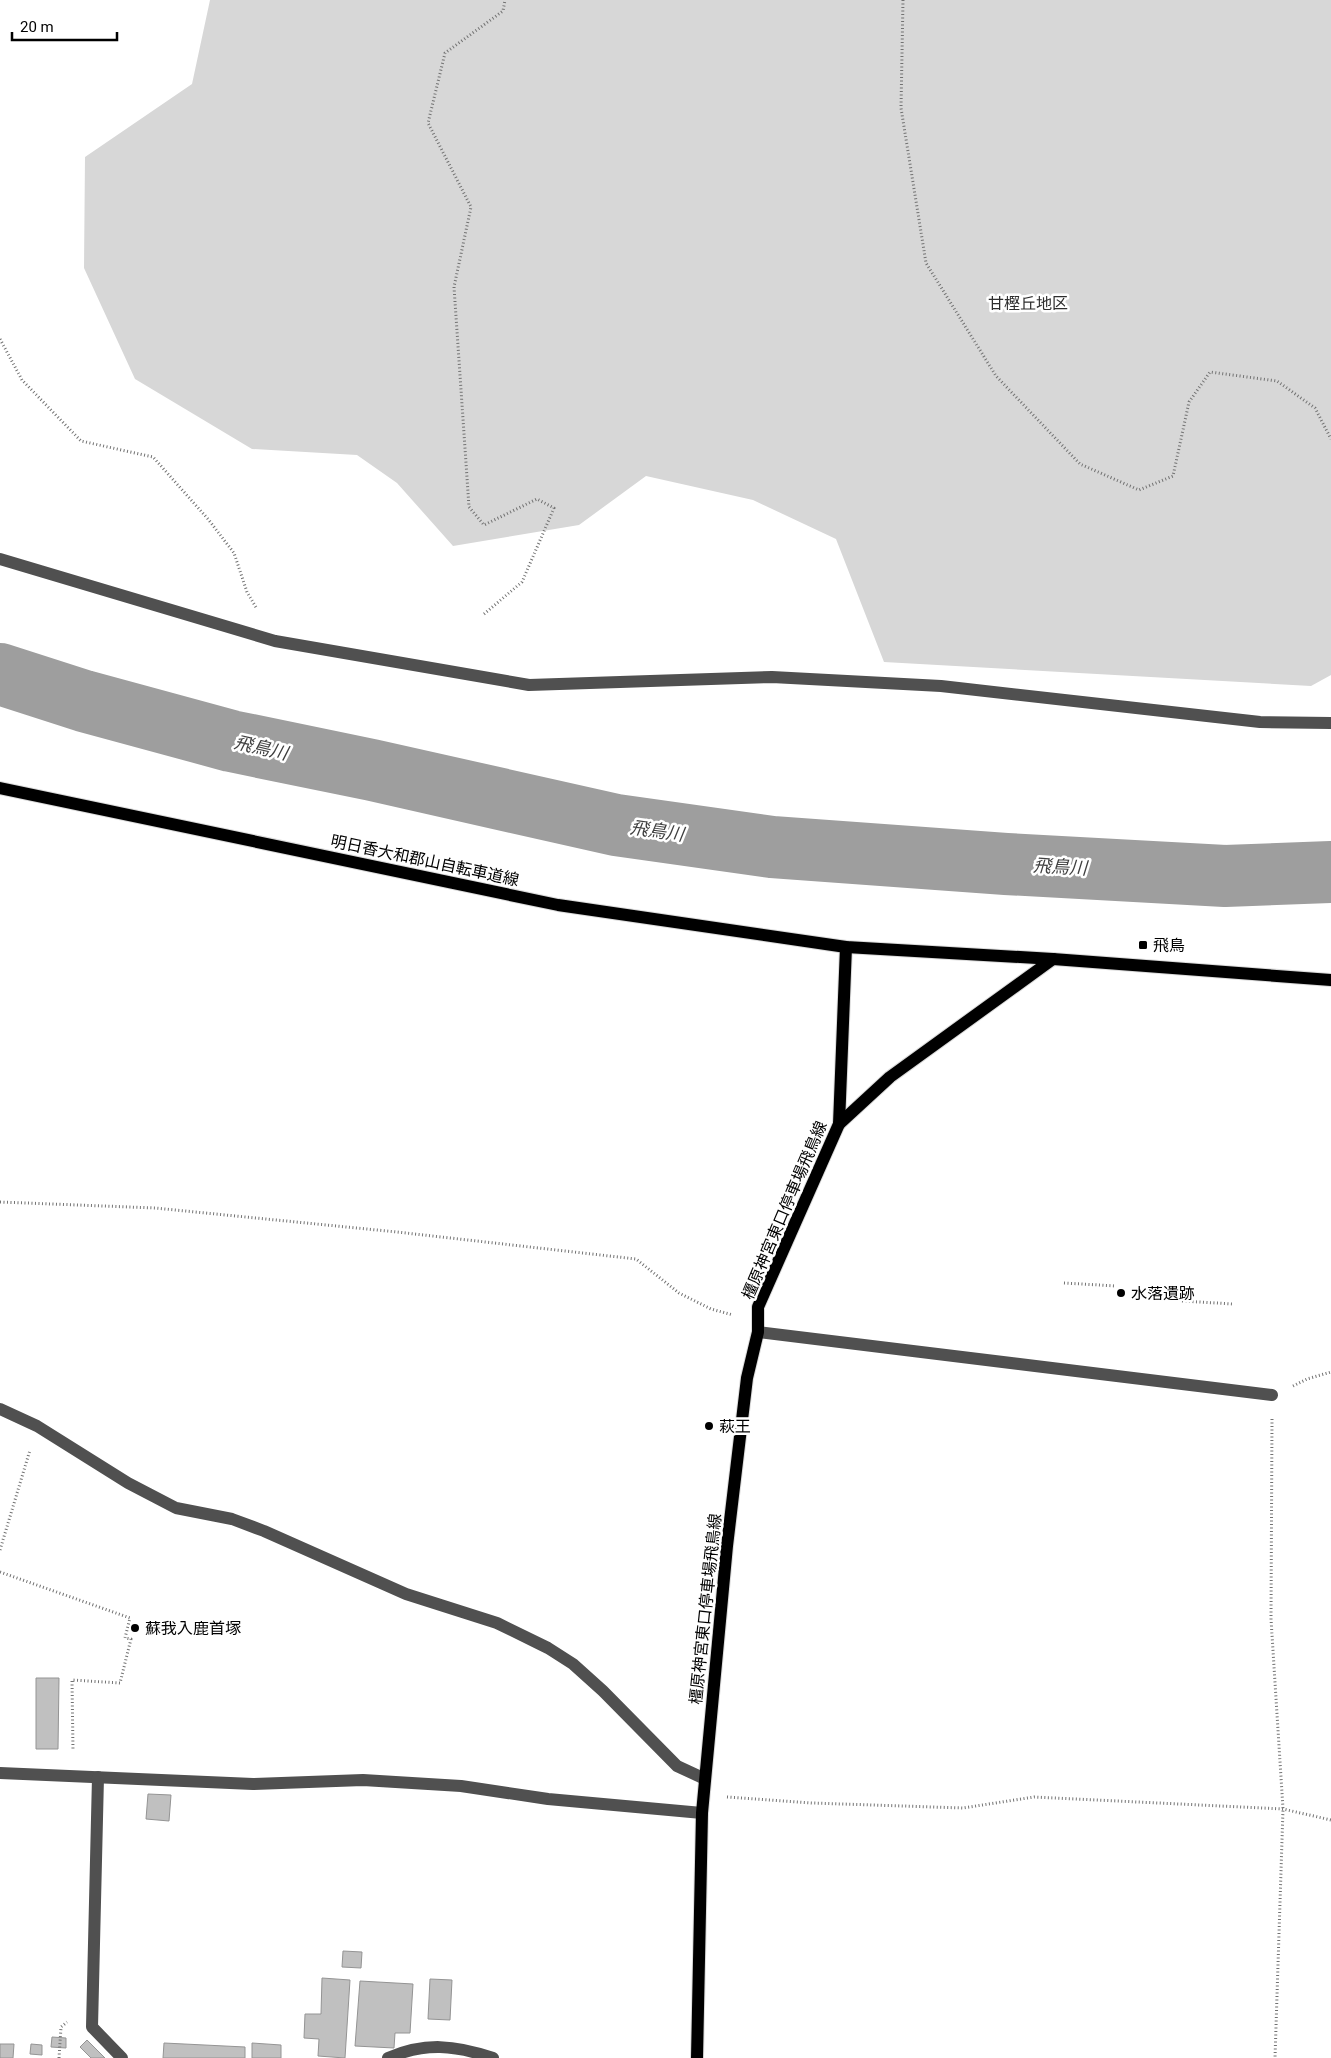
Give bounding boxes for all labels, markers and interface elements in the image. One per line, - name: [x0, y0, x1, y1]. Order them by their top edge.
- scale bar: [12, 10, 118, 42]
- text: 20 m: [20, 18, 54, 36]
- park label: 甘樫丘地区: [988, 294, 1068, 313]
- water label: 飛鳥川: [232, 731, 292, 764]
- water label: 飛鳥川: [629, 816, 687, 845]
- street label: 明日香大和郡山自転車道線: [329, 831, 521, 890]
- water label: 飛鳥川: [1033, 855, 1090, 879]
- place label: 飛鳥: [1153, 936, 1185, 955]
- marker: 飛鳥: [1137, 939, 1149, 951]
- street label: 橿原神宮東口停車場飛鳥線: [738, 1118, 831, 1302]
- place label: 水落遺跡: [1131, 1284, 1195, 1303]
- marker: 水落遺跡: [1115, 1287, 1127, 1299]
- place label: 萩王: [719, 1417, 751, 1436]
- marker: 萩王: [703, 1420, 715, 1432]
- street label: 橿原神宮東口停車場飛鳥線: [686, 1513, 725, 1706]
- place label: 蘇我入鹿首塚: [145, 1619, 241, 1638]
- marker: 蘇我入鹿首塚: [129, 1622, 141, 1634]

